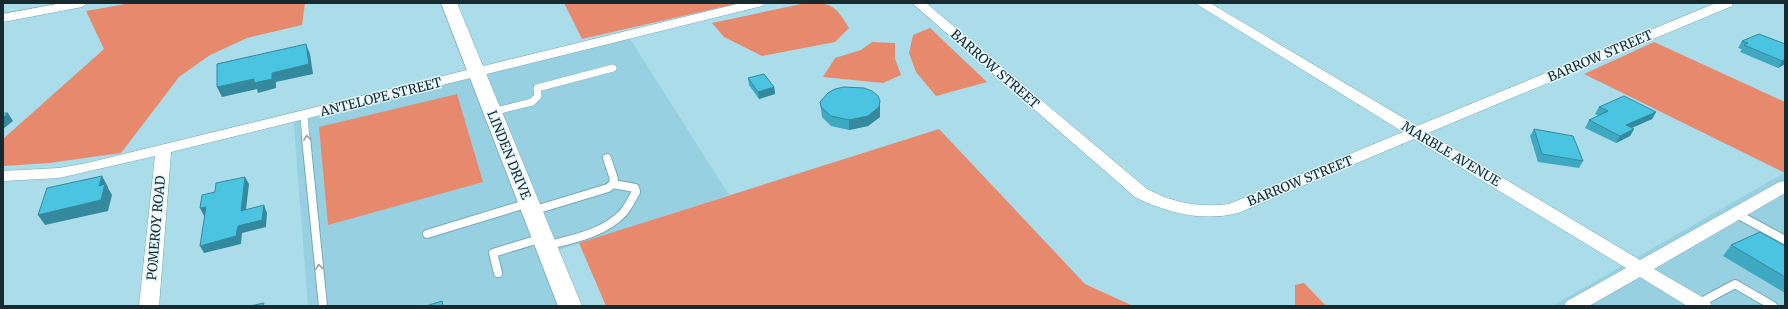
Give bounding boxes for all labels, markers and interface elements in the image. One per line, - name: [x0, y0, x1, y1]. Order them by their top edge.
- street label: BARROW STREET: [947, 26, 1043, 112]
- street label: BARROW STREET: [1545, 26, 1655, 86]
- street label: ANTELOPE STREET: [317, 74, 444, 121]
- street label: LINDEN DRIVE: [483, 108, 535, 203]
- street label: MARBLE AVENUE: [1398, 118, 1504, 191]
- one-way arrow: [302, 135, 311, 141]
- street label: BARROW STREET: [1245, 152, 1355, 210]
- street label: POMEROY ROAD: [143, 175, 169, 281]
- one-way arrow: [315, 264, 324, 270]

